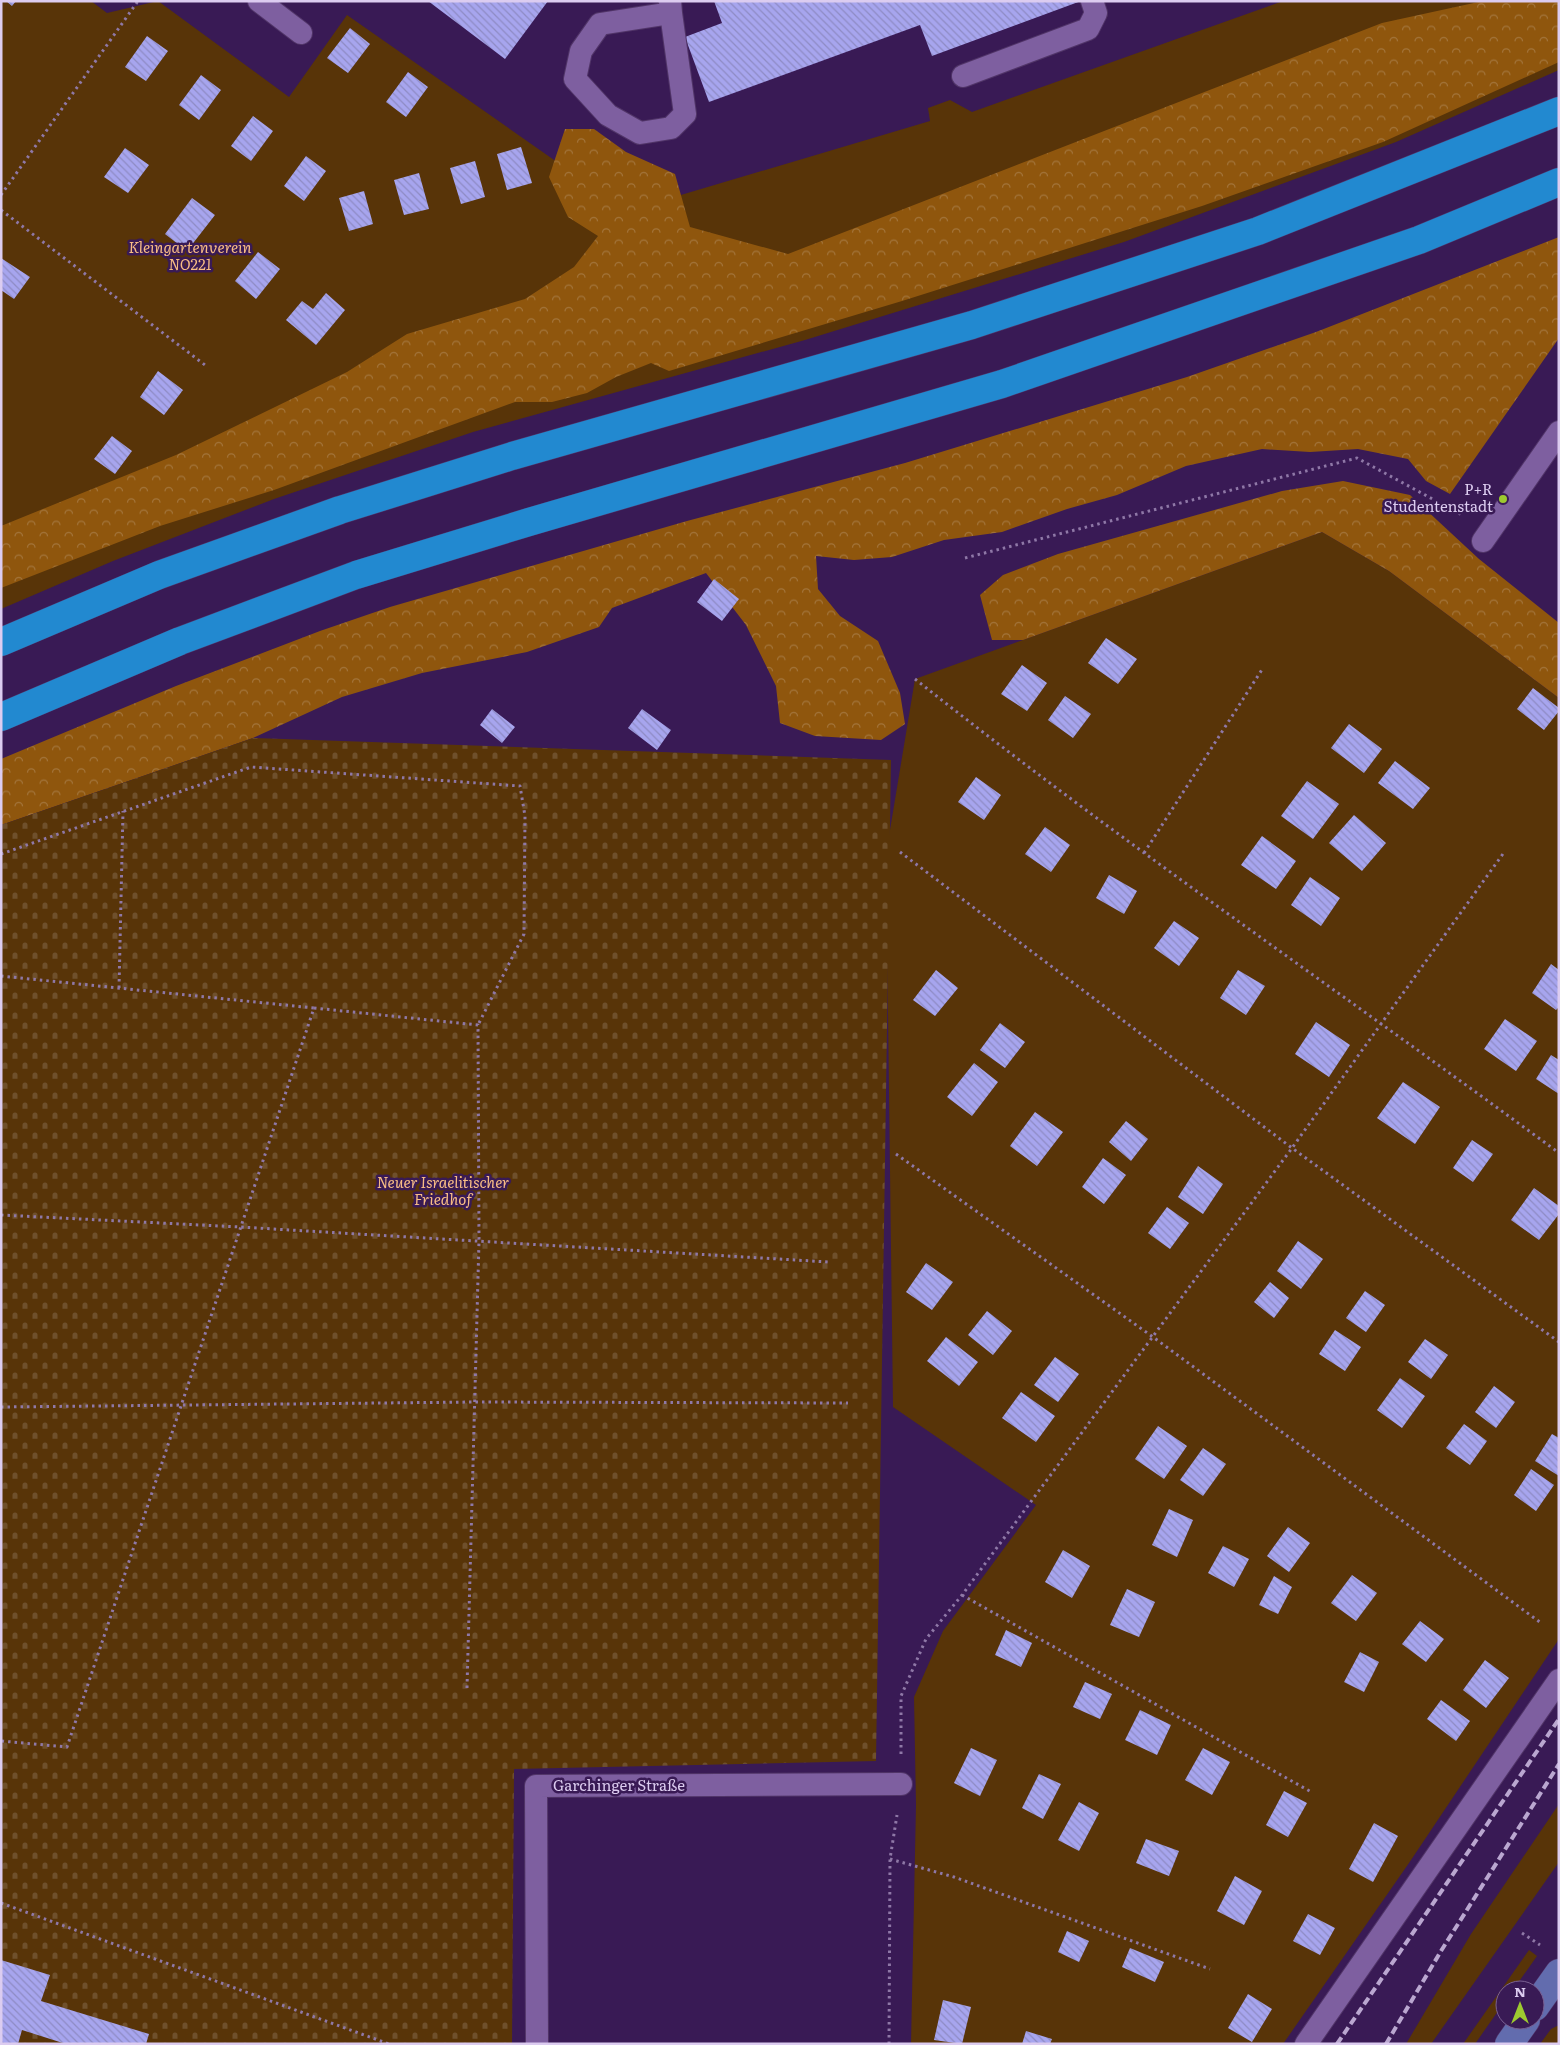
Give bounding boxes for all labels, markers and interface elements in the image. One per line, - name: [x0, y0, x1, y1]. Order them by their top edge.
- park label: Kleingartenverein NO221: [128, 235, 252, 275]
- place label: P+R Studentenstadt: [1384, 477, 1493, 517]
- marker: P+R Studentenstadt: [1497, 493, 1509, 505]
- park label: Neuer Israelitischer Friedhof: [377, 1170, 509, 1210]
- street label: Garchinger Straße: [553, 1773, 685, 1796]
- north arrow: [1495, 1980, 1545, 2030]
- text: N: [1514, 1981, 1526, 2001]

